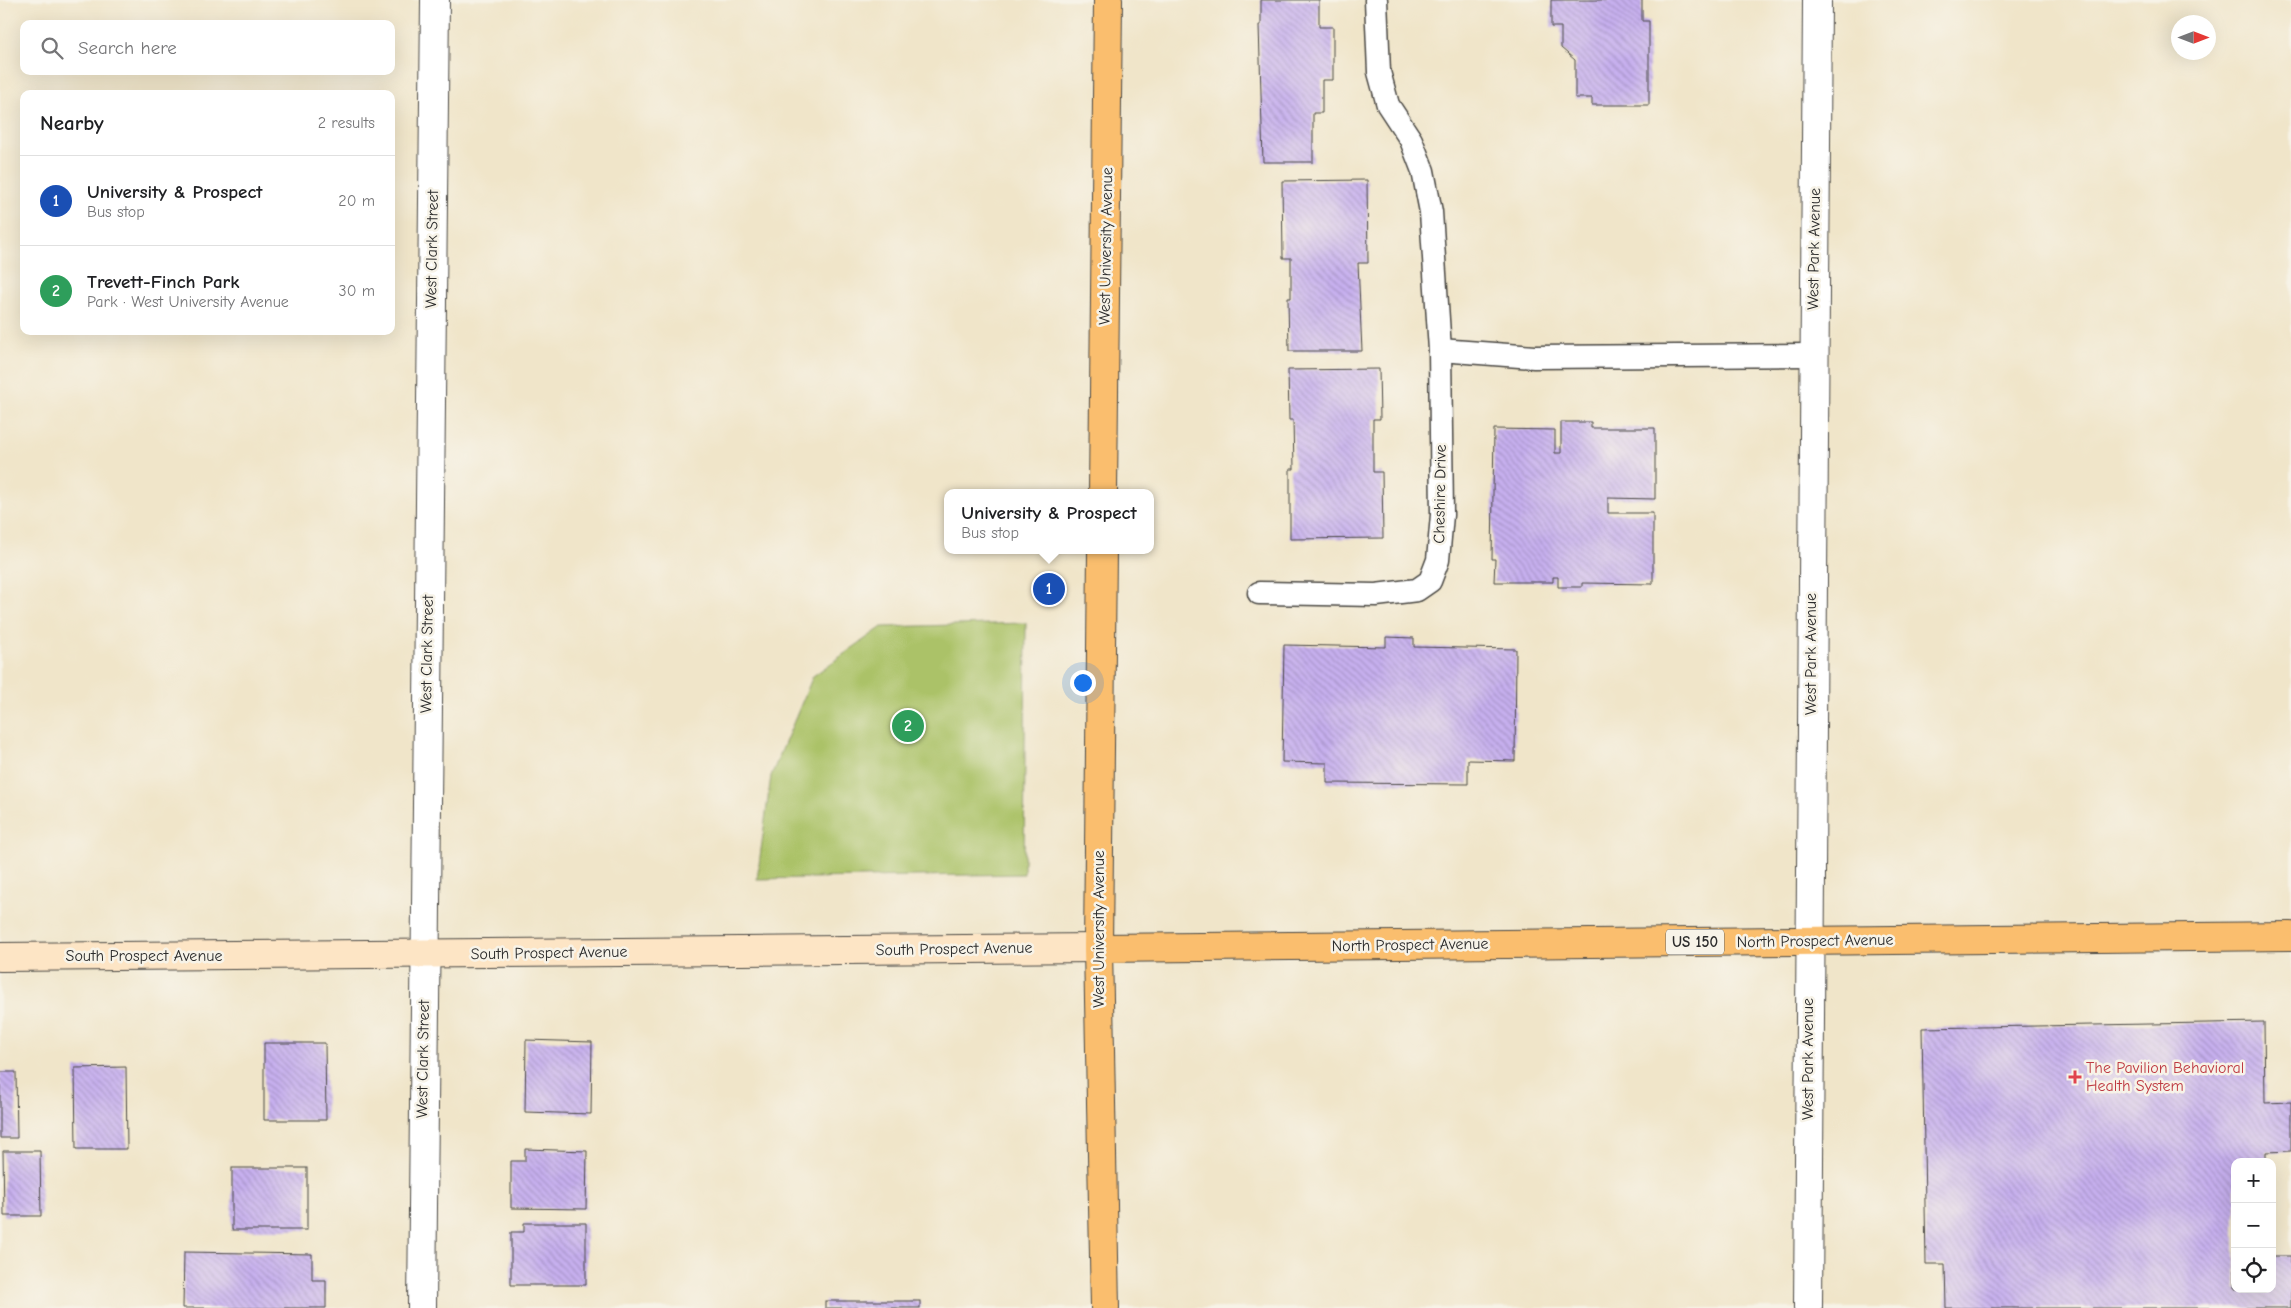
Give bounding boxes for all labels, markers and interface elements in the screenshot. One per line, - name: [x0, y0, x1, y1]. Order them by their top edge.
- north arrow: [2171, 15, 2216, 60]
- search box: [20, 20, 395, 75]
- icon: search: [38, 34, 66, 62]
- text: Search here: [78, 37, 177, 59]
- text: Nearby: [40, 111, 104, 135]
- text: 2 results: [318, 114, 375, 132]
- street label: West University Avenue: [1096, 167, 1116, 325]
- text: University & Prospect: [87, 181, 263, 203]
- street label: West Park Avenue: [1804, 188, 1824, 310]
- street label: West Clark Street: [422, 189, 442, 308]
- text: 1: [53, 192, 59, 210]
- text: 20 m: [338, 192, 375, 210]
- text: Bus stop: [87, 203, 145, 221]
- text: Trevett-Finch Park: [87, 271, 239, 293]
- text: 2: [52, 282, 60, 300]
- text: 30 m: [339, 282, 375, 300]
- text: Park · West University Avenue: [87, 293, 289, 311]
- street label: Cheshire Drive: [1430, 444, 1450, 544]
- popup: [944, 489, 1154, 554]
- text: University & Prospect: [961, 502, 1137, 524]
- text: Bus stop: [961, 524, 1019, 542]
- pin: 1: [1033, 570, 1065, 608]
- street label: West Park Avenue: [1802, 593, 1820, 715]
- street label: West Clark Street: [417, 594, 437, 713]
- your location: [1070, 670, 1096, 696]
- pin: 2: [892, 707, 924, 745]
- street label: West University Avenue: [1090, 850, 1108, 1008]
- road number: US 150: [1666, 930, 1724, 954]
- street label: North Prospect Avenue: [1736, 931, 1894, 951]
- street label: North Prospect Avenue: [1331, 935, 1489, 955]
- street label: South Prospect Avenue: [875, 939, 1033, 959]
- street label: South Prospect Avenue: [470, 943, 628, 963]
- street label: South Prospect Avenue: [66, 947, 222, 965]
- street label: West Park Avenue: [1799, 998, 1817, 1120]
- street label: West Clark Street: [413, 999, 433, 1118]
- place label: The Pavilion Behavioral Health System: [2086, 1059, 2244, 1095]
- marker: The Pavilion Behavioral Health System: [2068, 1070, 2082, 1084]
- map controls: [2231, 1158, 2276, 1293]
- button: +: [2231, 1158, 2276, 1203]
- button: −: [2231, 1203, 2276, 1248]
- button: locate: [2231, 1248, 2276, 1293]

